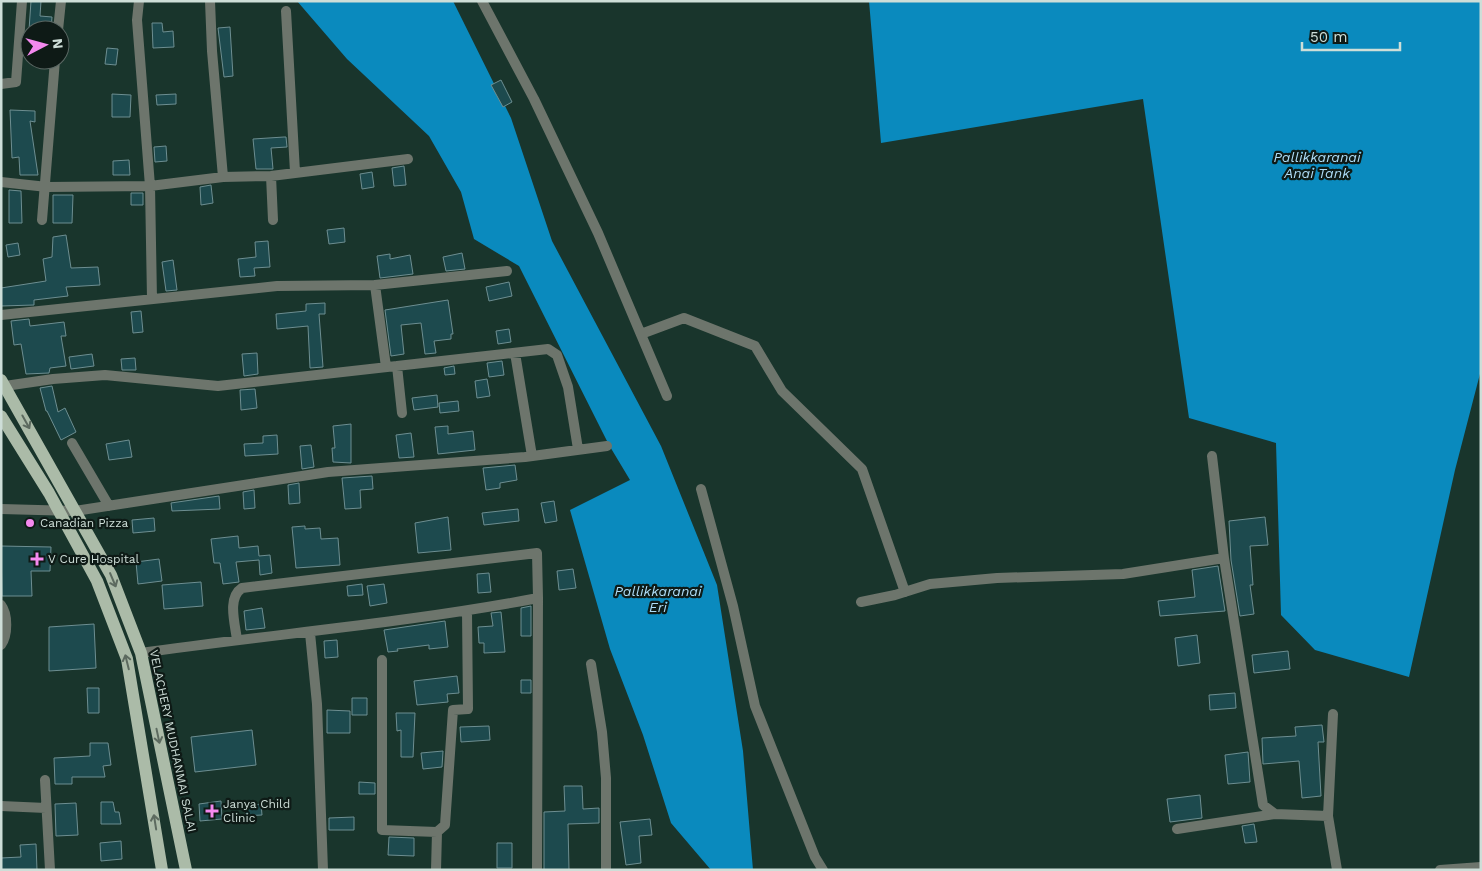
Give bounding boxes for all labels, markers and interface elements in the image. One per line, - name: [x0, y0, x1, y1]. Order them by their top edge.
- north arrow: [20, 20, 70, 70]
- scale bar: [1302, 20, 1400, 52]
- text: 50 m: [1310, 28, 1347, 46]
- text: N: [49, 38, 66, 50]
- water label: Pallikkaranai Anai Tank: [1273, 149, 1361, 181]
- one-way arrow: [21, 415, 31, 430]
- place label: Canadian Pizza: [40, 516, 129, 530]
- marker: Canadian Pizza: [24, 517, 36, 529]
- marker: V Cure Hospital: [30, 552, 44, 566]
- place label: V Cure Hospital: [48, 552, 140, 566]
- one-way arrow: [108, 572, 118, 587]
- water label: Pallikkaranai Eri: [614, 583, 702, 615]
- street label: VELACHERY MUDHANMAI SALAI: [147, 649, 199, 833]
- one-way arrow: [122, 654, 131, 670]
- one-way arrow: [154, 727, 163, 743]
- place label: Janya Child Clinic: [223, 797, 290, 825]
- marker: Janya Child Clinic: [205, 804, 219, 818]
- one-way arrow: [149, 814, 159, 830]

